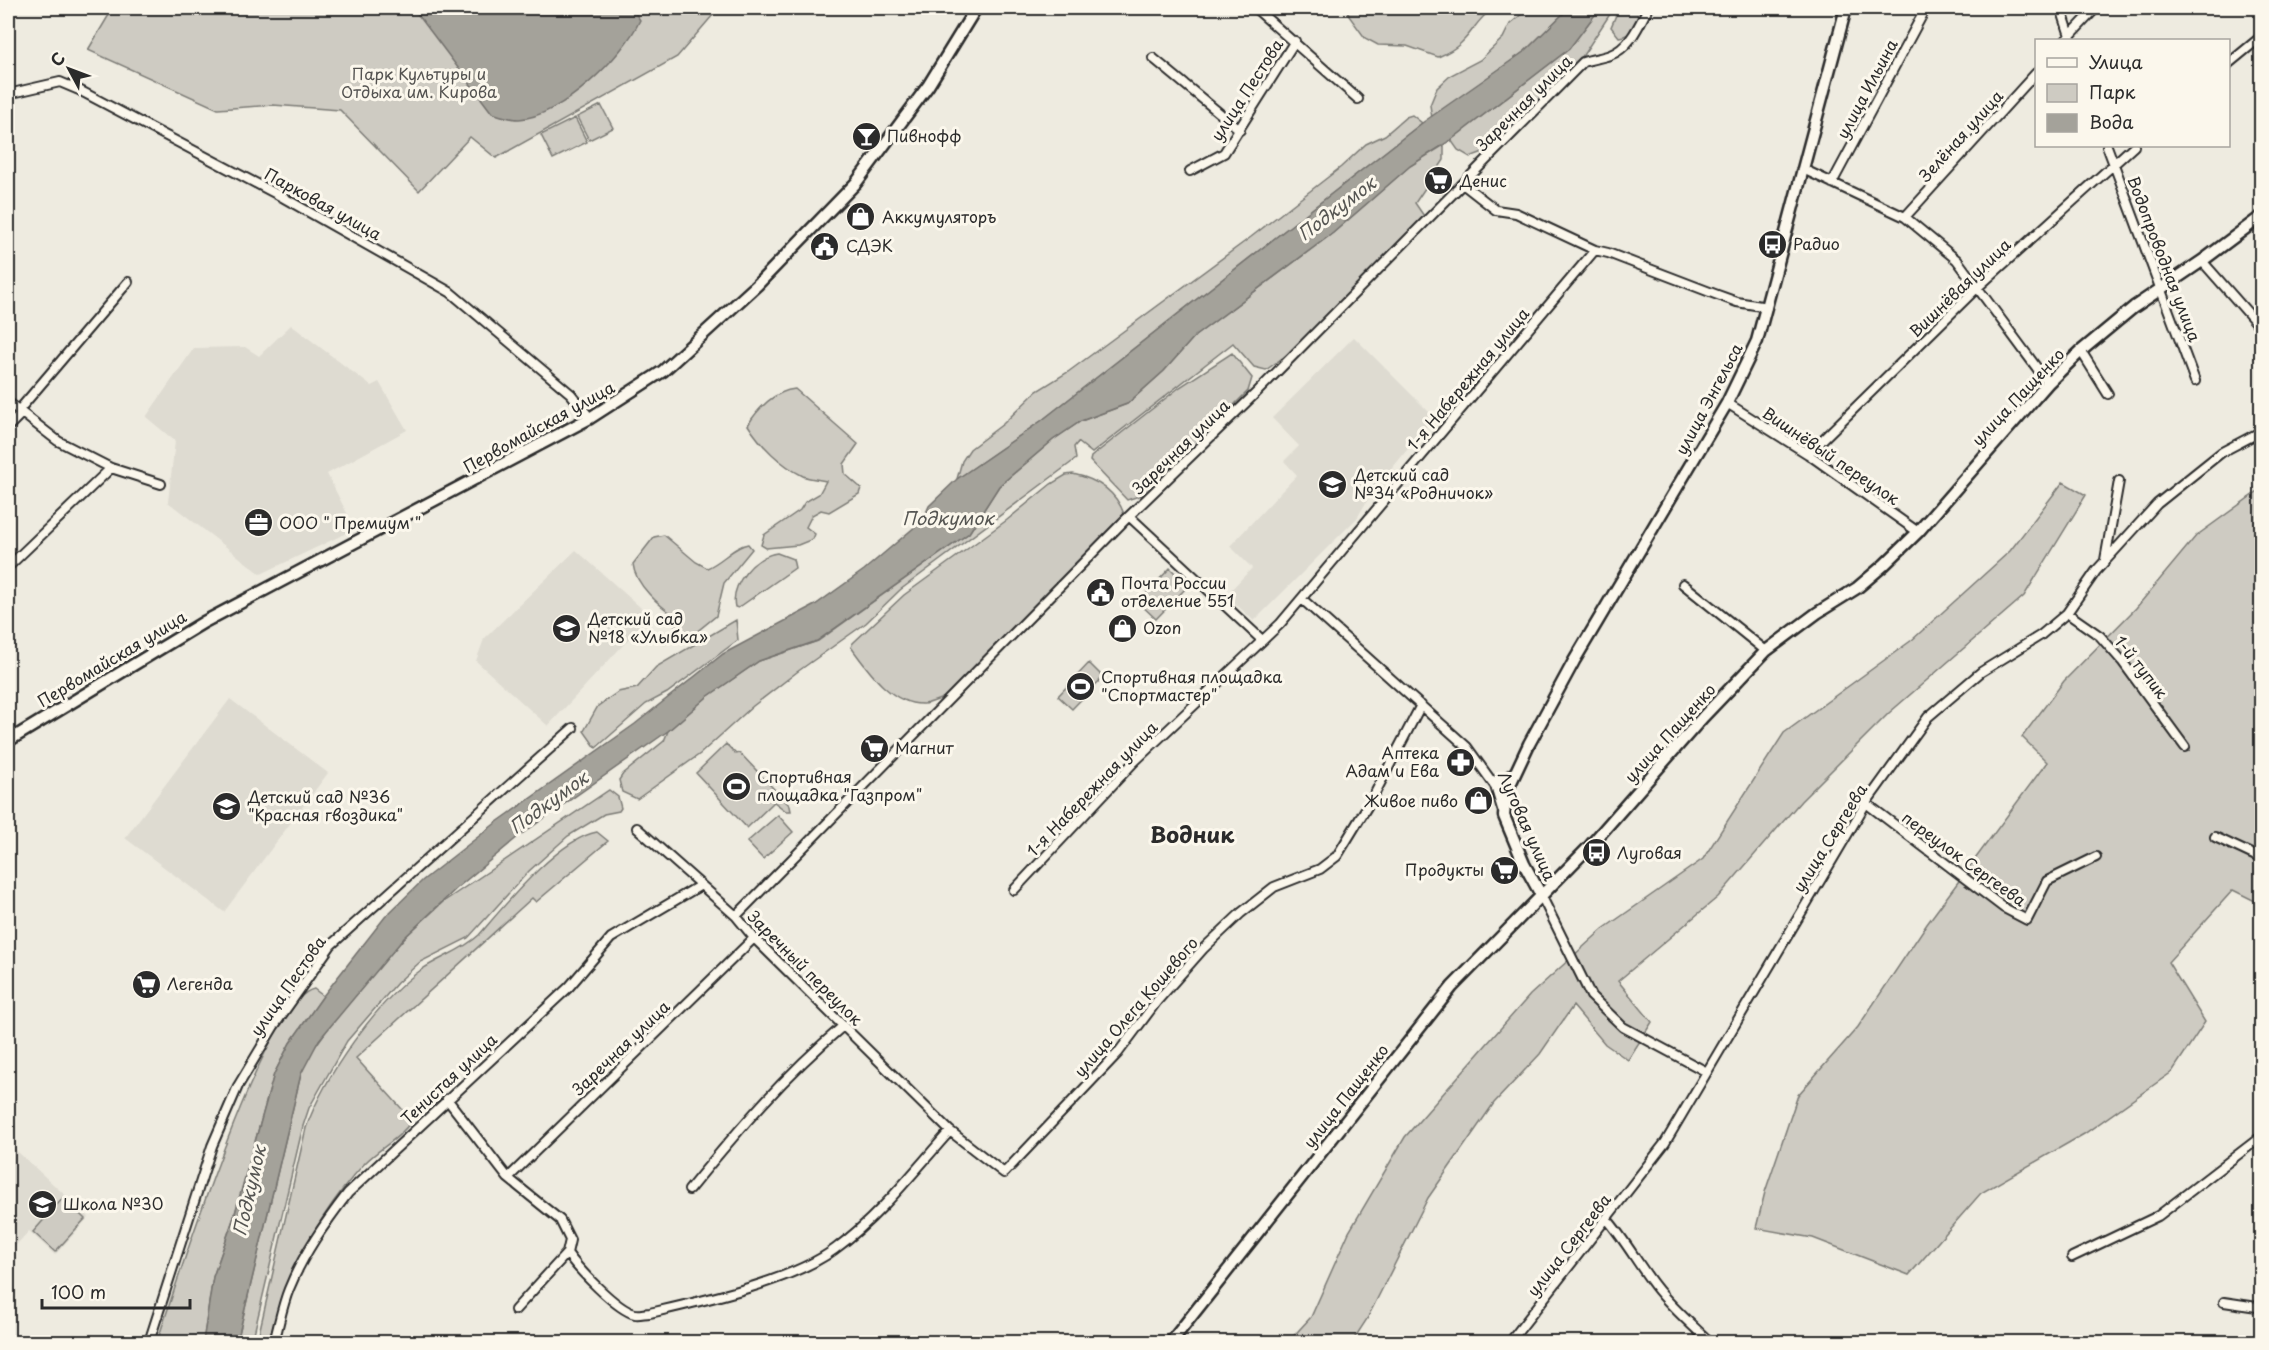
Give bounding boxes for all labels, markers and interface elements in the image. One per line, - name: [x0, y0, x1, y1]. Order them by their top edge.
- street label: улица Пестова: [1204, 34, 1288, 145]
- street label: улица Ильина: [1830, 34, 1903, 143]
- north arrow: [39, 39, 99, 99]
- legend: [2035, 39, 2230, 147]
- text: С: [44, 46, 70, 71]
- text: Улица: [2089, 48, 2143, 75]
- street label: Заречная улица: [1470, 49, 1577, 156]
- park label: Парк Культуры и Отдыха им. Кирова: [341, 61, 497, 103]
- text: Парк: [2089, 78, 2136, 105]
- street label: Зелёная улица: [1912, 84, 2008, 187]
- text: Вода: [2089, 108, 2134, 135]
- bar icon: Пивнофф: [850, 120, 882, 152]
- place label: Пивнофф: [887, 123, 961, 147]
- street label: Парковая улица: [261, 161, 386, 245]
- supermarket icon: Денис: [1423, 165, 1455, 197]
- place label: Денис: [1459, 168, 1507, 192]
- water label: Подкумок: [1291, 169, 1382, 246]
- street label: Водопроводная улица: [2122, 172, 2208, 345]
- shop icon: Аккумуляторъ: [845, 201, 877, 233]
- place label: Аккумуляторъ: [882, 204, 996, 228]
- bus stop icon: Радио: [1756, 228, 1788, 260]
- public building icon: СДЭК: [809, 230, 841, 262]
- place label: Радио: [1793, 231, 1840, 255]
- street label: Вишнёвая улица: [1903, 232, 2016, 342]
- place label: СДЭК: [846, 233, 893, 257]
- street label: 1-я Набережная улица: [1400, 302, 1534, 455]
- street label: улица Энгельса: [1669, 338, 1748, 459]
- street label: улица Пащенко: [1965, 342, 2069, 451]
- street label: Первомайская улица: [458, 374, 619, 478]
- street label: Заречная улица: [1126, 393, 1235, 499]
- street label: Вишнёвый переулок: [1758, 400, 1905, 510]
- place label: Детский сад №34 «Родничок»: [1353, 462, 1493, 504]
- school or university icon: Детский сад №34 «Родничок»: [1317, 468, 1349, 500]
- water label: Подкумок: [902, 504, 995, 531]
- office icon: ООО " Премиум ": [242, 507, 274, 539]
- place label: ООО " Премиум ": [279, 510, 421, 534]
- place label: Почта России отделение 551: [1121, 570, 1234, 612]
- public building icon: Почта России отделение 551: [1084, 576, 1116, 608]
- street label: Первомайская улица: [33, 604, 190, 712]
- place label: Детский сад №18 «Улыбка»: [587, 606, 708, 648]
- school or university icon: Детский сад №18 «Улыбка»: [551, 612, 583, 644]
- shop icon: Ozon: [1106, 612, 1138, 644]
- place label: Ozon: [1143, 615, 1181, 639]
- street label: 1-й тупик: [2109, 630, 2174, 703]
- place label: Спортивная площадка "Спортмастер": [1101, 664, 1282, 706]
- sports icon: Спортивная площадка "Спортмастер": [1064, 670, 1096, 702]
- street label: улица Пащенко: [1618, 677, 1720, 787]
- street label: 1-я Набережная улица: [1020, 715, 1162, 861]
- supermarket icon: Магнит: [858, 732, 890, 764]
- place label: Магнит: [895, 735, 955, 759]
- place label: Аптека Адам и Ева: [1345, 740, 1439, 782]
- pharmacy icon: Аптека Адам и Ева: [1444, 746, 1476, 778]
- water label: Подкумок: [503, 763, 594, 840]
- place label: Спортивная площадка "Газпром": [757, 764, 922, 806]
- street label: Луговая улица: [1493, 767, 1563, 884]
- sports icon: Спортивная площадка "Газпром": [720, 770, 752, 802]
- street label: улица Сергеева: [1786, 778, 1872, 897]
- place label: Детский сад №36 "Красная гвоздика": [247, 784, 403, 826]
- shop icon: Живое пиво: [1463, 785, 1495, 817]
- place label: Живое пиво: [1364, 788, 1458, 812]
- school or university icon: Детский сад №36 "Красная гвоздика": [211, 790, 243, 822]
- street label: переулок Сергеева: [1898, 805, 2032, 911]
- district label: Водник: [1150, 817, 1235, 850]
- bus stop icon: Луговая: [1580, 837, 1612, 869]
- place label: Луговая: [1617, 840, 1682, 864]
- supermarket icon: Продукты: [1489, 854, 1521, 886]
- place label: Продукты: [1405, 857, 1484, 881]
- street label: Заречный переулок: [743, 904, 869, 1031]
- street label: улица Пестова: [244, 930, 331, 1040]
- street label: улица Олега Кошевого: [1068, 931, 1203, 1082]
- supermarket icon: Легенда: [130, 968, 162, 1000]
- place label: Легенда: [167, 971, 233, 995]
- street label: Заречная улица: [566, 994, 675, 1100]
- street label: Тенистая улица: [395, 1027, 502, 1129]
- street label: улица Пащенко: [1297, 1038, 1394, 1153]
- water label: Подкумок: [225, 1142, 272, 1238]
- school or university icon: Школа №30: [26, 1188, 58, 1220]
- street label: улица Сергеева: [1521, 1188, 1616, 1301]
- place label: Школа №30: [63, 1191, 163, 1215]
- scale bar: [42, 1272, 190, 1310]
- text: 100 m: [51, 1278, 106, 1305]

